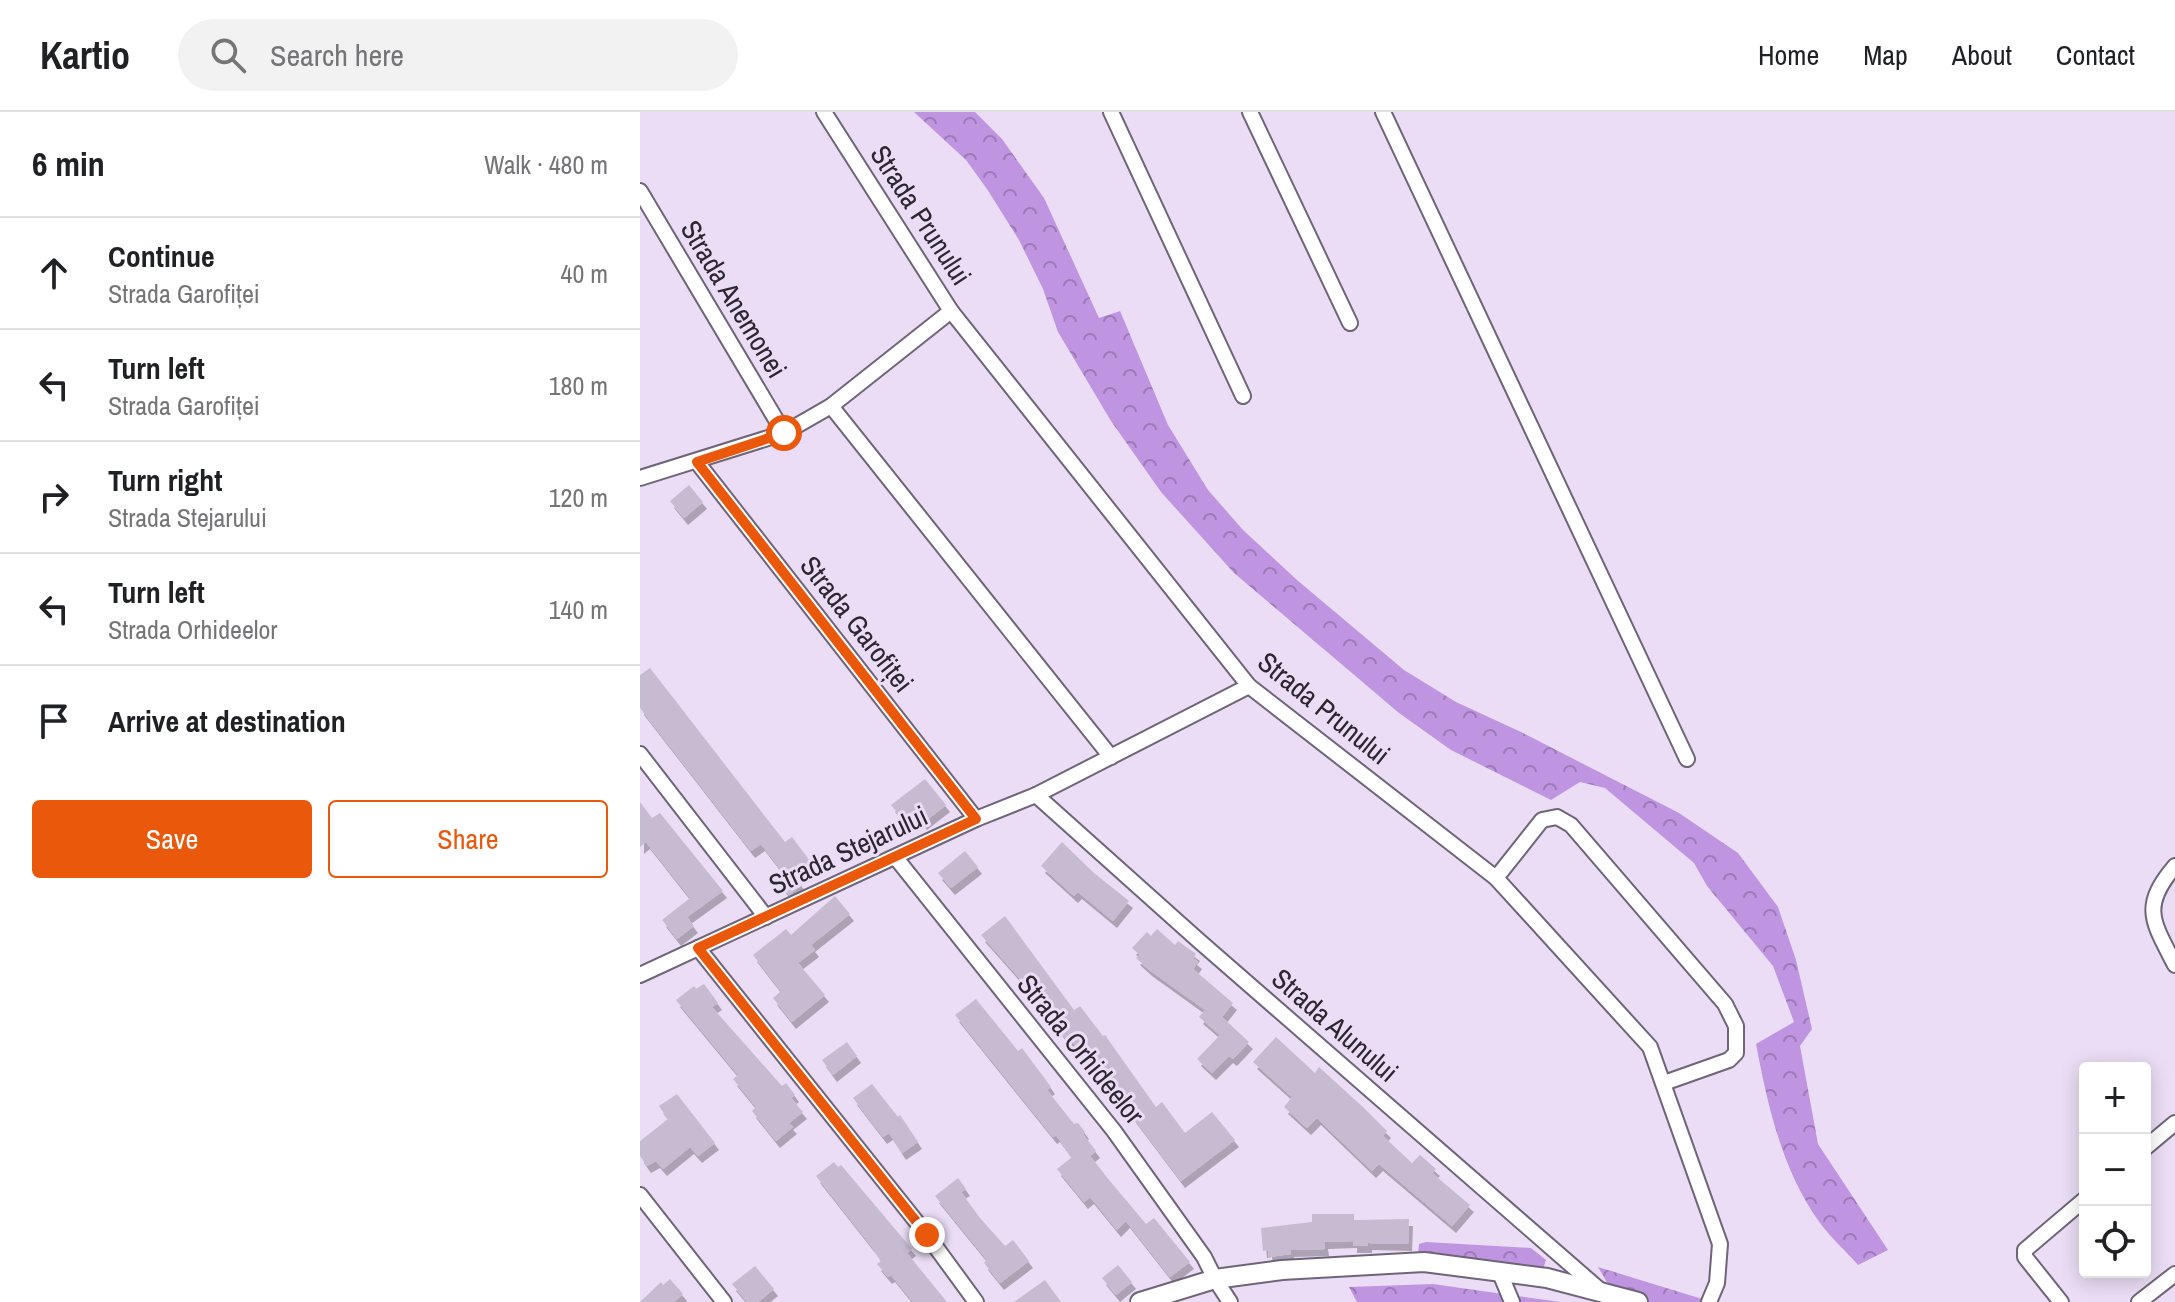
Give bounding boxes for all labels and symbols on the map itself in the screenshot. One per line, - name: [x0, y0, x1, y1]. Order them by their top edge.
- street label: Strada Prunului: [862, 138, 980, 292]
- street label: Strada Anemonei: [672, 213, 796, 385]
- route start: [766, 415, 802, 451]
- street label: Strada Garofiței: [792, 548, 922, 700]
- street label: Strada Prunului: [1250, 643, 1398, 773]
- street label: Strada Stejarului: [762, 797, 934, 903]
- street label: Strada Alunului: [1264, 960, 1406, 1090]
- street label: Strada Orhideelor: [1009, 966, 1153, 1132]
- route end: [909, 1217, 945, 1253]

